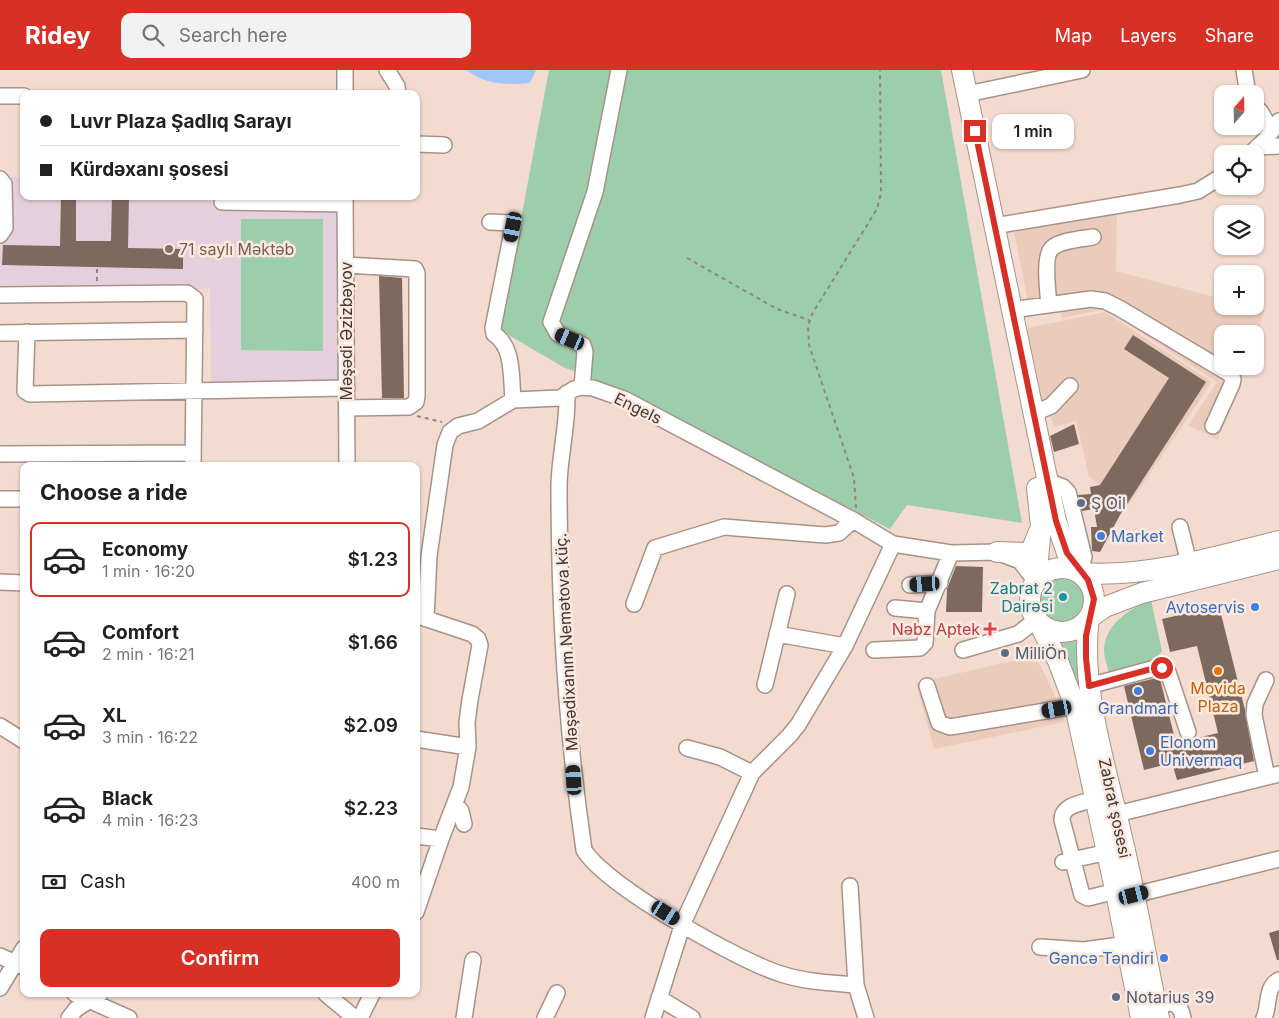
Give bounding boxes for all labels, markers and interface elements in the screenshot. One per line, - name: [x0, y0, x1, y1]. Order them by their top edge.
- search box: [121, 13, 471, 58]
- text: Ridey: [25, 21, 91, 50]
- icon: search: [139, 21, 167, 49]
- text: Search here: [179, 24, 287, 47]
- text: Map: [1055, 25, 1092, 46]
- text: Layers: [1120, 25, 1177, 46]
- text: Share: [1205, 25, 1254, 46]
- north arrow: [1214, 85, 1264, 135]
- map controls: [1214, 85, 1264, 375]
- text: Luvr Plaza Şadlıq Sarayı: [70, 110, 292, 133]
- callout: 1 min: [992, 114, 1075, 148]
- route end: [964, 120, 986, 142]
- text: 1 min: [1013, 121, 1053, 141]
- button: locate: [1214, 145, 1264, 195]
- text: Kürdəxanı şosesi: [70, 158, 229, 181]
- button: layers: [1214, 205, 1264, 255]
- car: [502, 211, 523, 243]
- place label: 71 saylı Məktəb: [179, 239, 294, 259]
- marker: 71 saylı Məktəb: [163, 243, 175, 255]
- street label: Məşədi Əzizbəyov: [336, 262, 356, 400]
- button: +: [1214, 265, 1264, 315]
- button: −: [1214, 325, 1264, 375]
- car: [553, 326, 586, 352]
- street label: Engels: [611, 388, 665, 428]
- text: Choose a ride: [40, 479, 188, 505]
- place label: Ş Oil: [1091, 493, 1126, 513]
- marker: Ş Oil: [1075, 497, 1087, 509]
- place label: Market: [1111, 526, 1164, 546]
- marker: Market: [1095, 530, 1107, 542]
- street label: Məşədixanım Nemətova küç.: [550, 532, 582, 752]
- icon: car: [42, 537, 87, 582]
- text: Economy: [102, 538, 188, 561]
- text: $1.23: [348, 548, 398, 571]
- text: 1 min · 16:20: [102, 561, 195, 581]
- car: [909, 576, 940, 592]
- place label: Zabrat 2 Dairəsi: [990, 578, 1053, 616]
- marker: Zabrat 2 Dairəsi: [1057, 591, 1069, 603]
- place label: Avtoservis: [1166, 597, 1245, 617]
- marker: Avtoservis: [1249, 601, 1261, 613]
- place label: Nəbz Aptek: [892, 619, 980, 639]
- icon: car: [42, 620, 87, 665]
- text: Comfort: [102, 621, 179, 644]
- marker: Nəbz Aptek: [984, 623, 996, 635]
- text: $1.66: [348, 631, 398, 654]
- place label: MilliÖn: [1015, 643, 1067, 663]
- text: 2 min · 16:21: [102, 644, 195, 664]
- marker: MilliÖn: [999, 647, 1011, 659]
- route start: [1151, 657, 1173, 679]
- marker: Movida Plaza: [1212, 665, 1224, 677]
- place label: Movida Plaza: [1190, 678, 1246, 716]
- marker: Grandmart: [1132, 685, 1144, 697]
- place label: Grandmart: [1098, 698, 1178, 718]
- car: [1040, 699, 1073, 719]
- icon: car: [42, 703, 87, 748]
- text: XL: [102, 704, 127, 727]
- text: $2.09: [344, 714, 398, 737]
- text: 3 min · 16:22: [102, 727, 198, 747]
- place label: Elonom Univermaq: [1160, 732, 1242, 770]
- marker: Elonom Univermaq: [1144, 745, 1156, 757]
- street label: Zabrat şosesi: [1095, 756, 1135, 860]
- car: [565, 765, 582, 795]
- icon: car: [42, 786, 87, 831]
- text: Black: [102, 787, 153, 810]
- text: $2.23: [344, 797, 398, 820]
- text: 4 min · 16:23: [102, 810, 198, 830]
- icon: cash: [40, 868, 68, 896]
- text: Cash: [80, 870, 126, 893]
- text: 400 m: [351, 872, 400, 892]
- car: [1117, 884, 1150, 906]
- car: [649, 899, 682, 927]
- button: Confirm: [40, 929, 400, 987]
- place label: Gəncə Təndiri: [1049, 948, 1154, 968]
- marker: Gəncə Təndiri: [1158, 952, 1170, 964]
- place label: Notarius 39: [1126, 987, 1214, 1007]
- marker: Notarius 39: [1110, 991, 1122, 1003]

